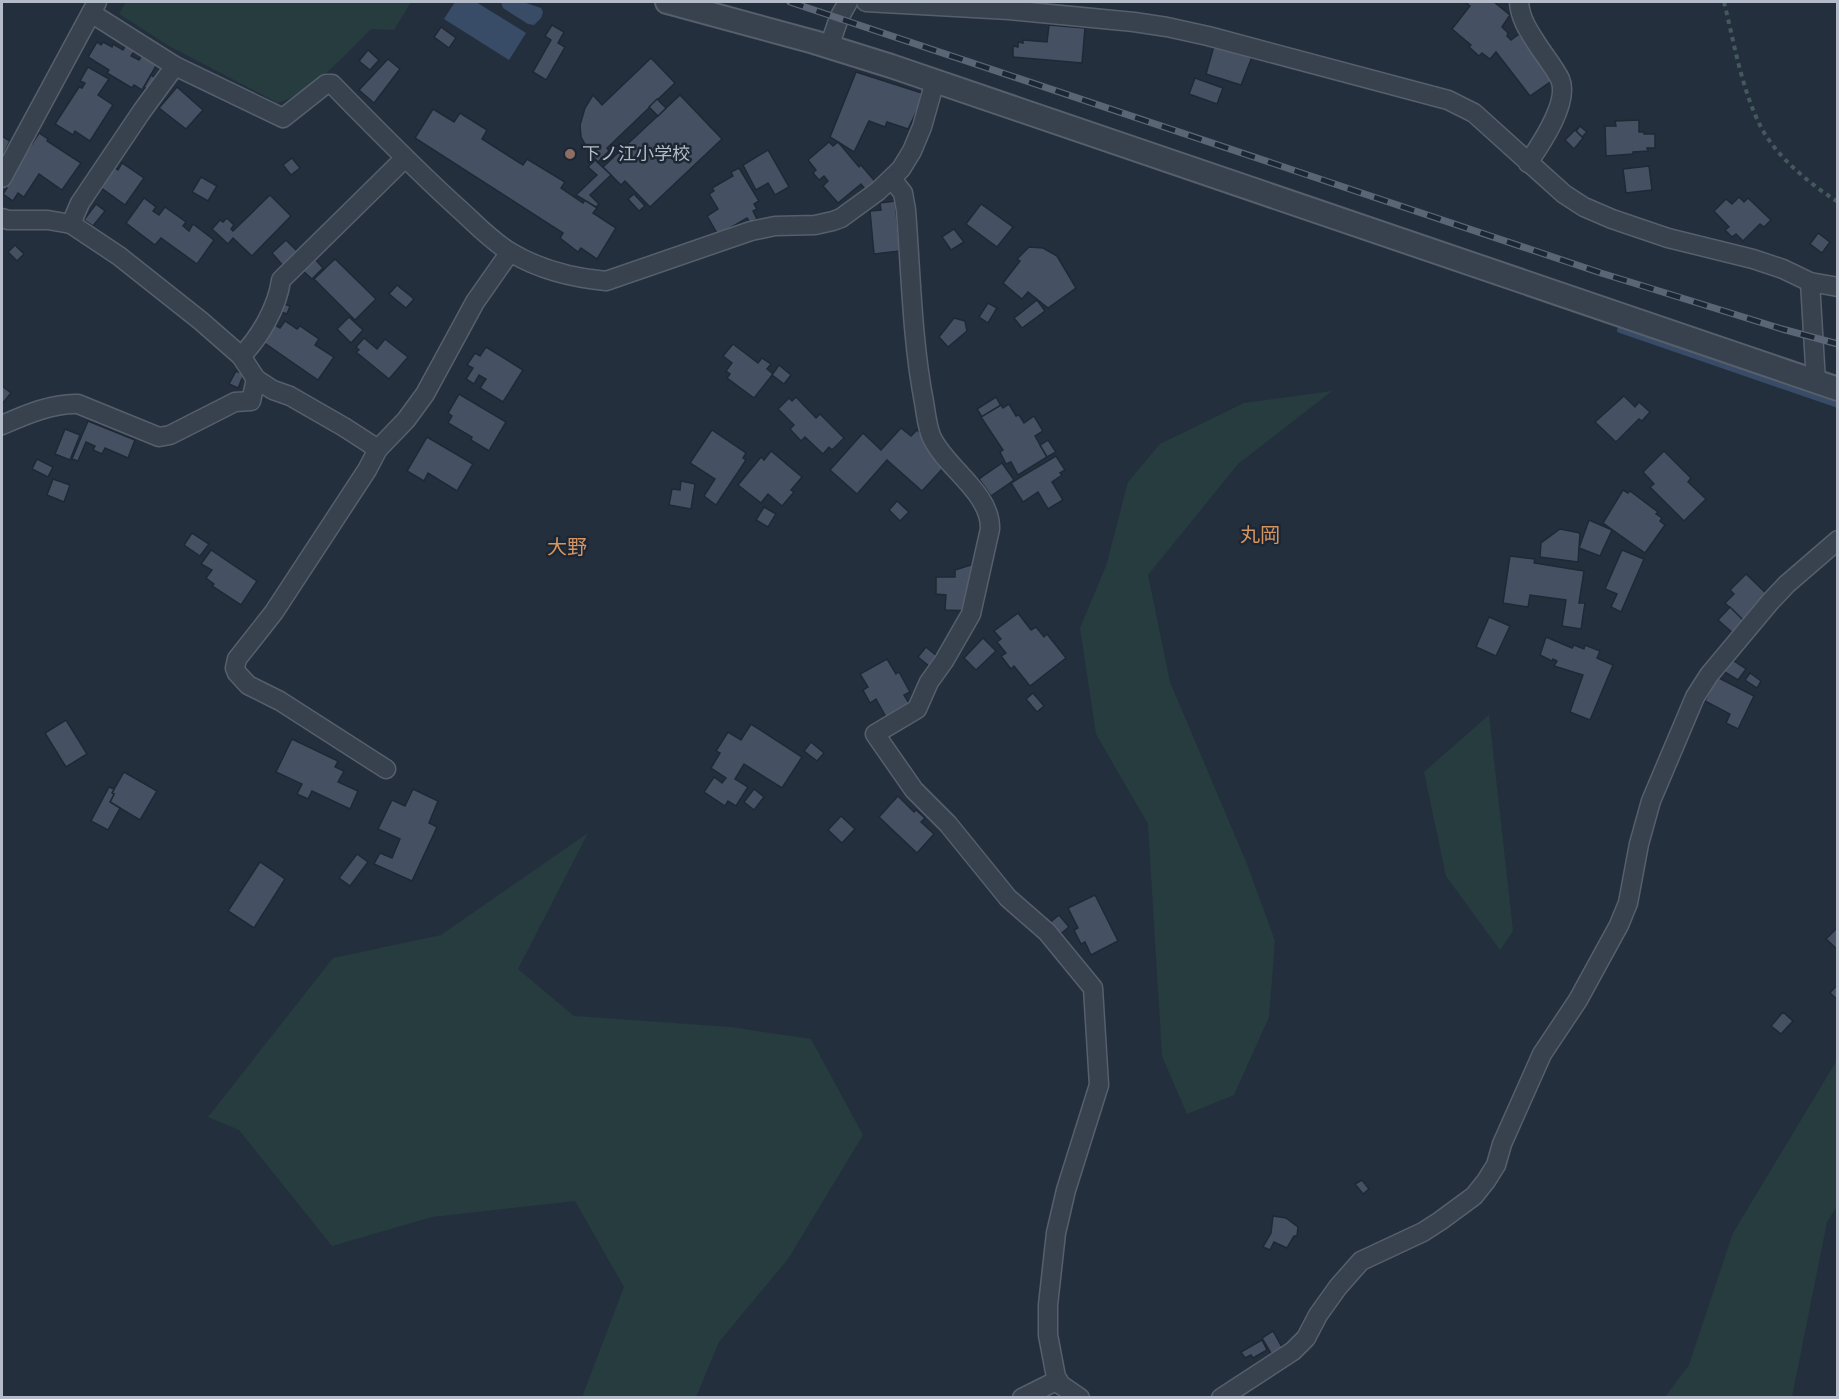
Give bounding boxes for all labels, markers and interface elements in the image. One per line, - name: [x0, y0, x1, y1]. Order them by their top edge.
- place label: 下ノ江小学校: [582, 142, 690, 165]
- marker: 下ノ江小学校: [563, 147, 577, 161]
- district label: 丸岡: [1240, 522, 1280, 547]
- district label: 大野: [547, 534, 587, 559]

